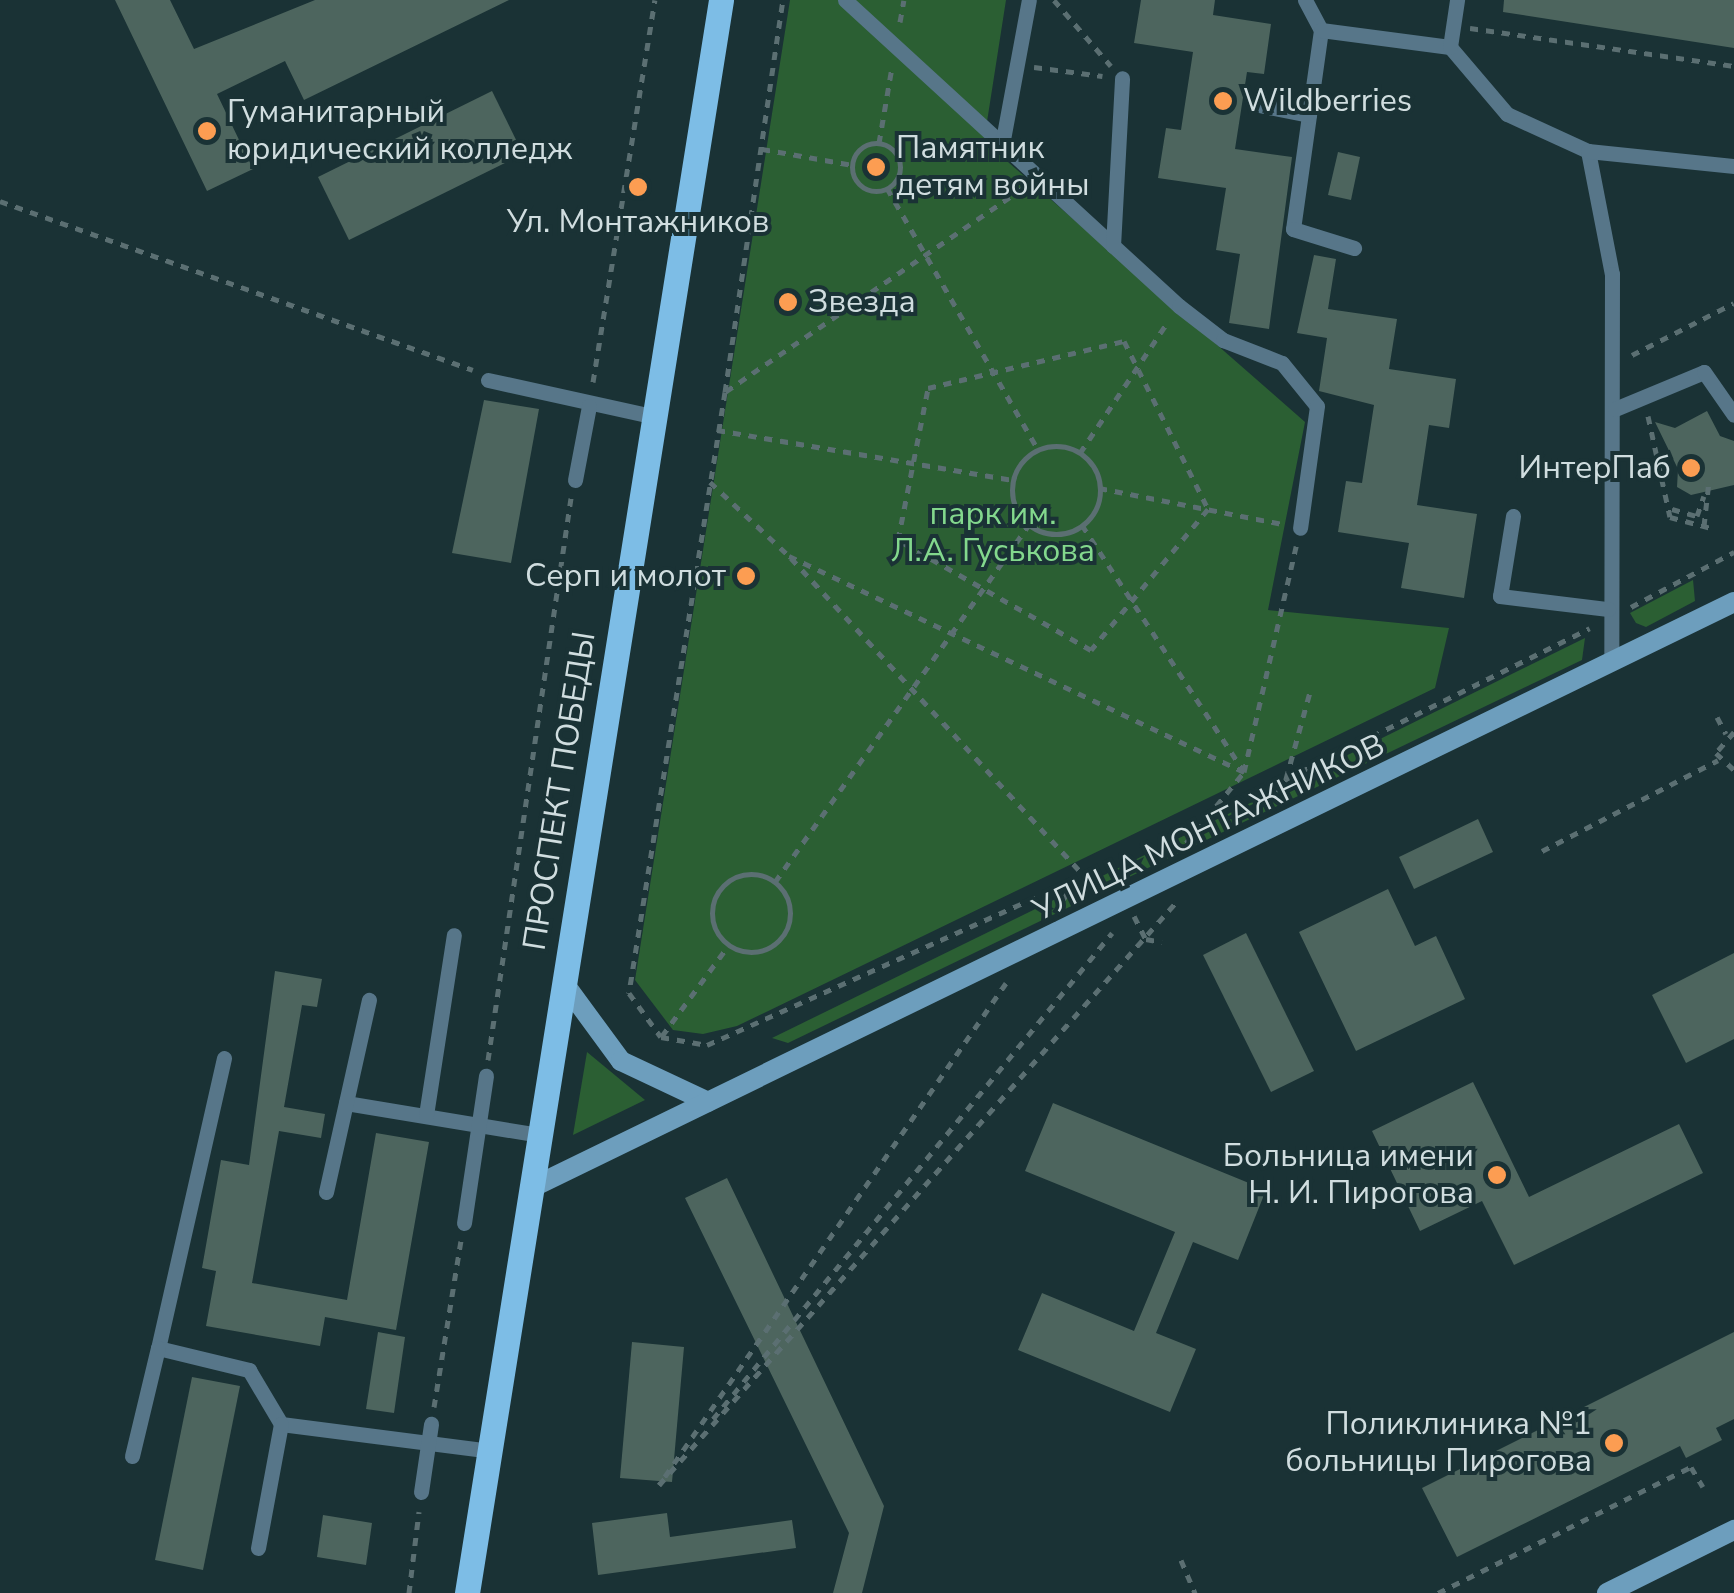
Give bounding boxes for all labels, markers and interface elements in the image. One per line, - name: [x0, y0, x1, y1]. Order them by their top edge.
- place label: Wildberries: [1243, 82, 1412, 120]
- marker: Wildberries: [1212, 90, 1234, 112]
- place label: Гуманитарный юридический колледж: [227, 94, 572, 169]
- marker: Гуманитарный юридический колледж: [196, 120, 218, 142]
- place label: Памятник детям войны: [896, 130, 1090, 205]
- marker: Памятник детям войны: [865, 156, 887, 178]
- marker: Ул. Монтажников: [627, 176, 649, 198]
- place label: Ул. Монтажников: [507, 203, 769, 241]
- place label: Звезда: [808, 283, 916, 321]
- marker: Звезда: [777, 291, 799, 313]
- place label: ИнтерПаб: [1519, 449, 1671, 487]
- marker: ИнтерПаб: [1680, 457, 1702, 479]
- park label: парк им. Л.А. Гуськова: [891, 496, 1095, 571]
- place label: Серп и молот: [525, 557, 726, 595]
- marker: Серп и молот: [735, 565, 757, 587]
- street label: ПРОСПЕКТ ПОБЕДЫ: [516, 629, 604, 953]
- street label: УЛИЦА МОНТАЖНИКОВ: [1027, 726, 1391, 930]
- place label: Больница имени Н. И. Пирогова: [1223, 1138, 1474, 1213]
- marker: Больница имени Н. И. Пирогова: [1484, 1162, 1510, 1188]
- place label: Поликлиника №1 больницы Пирогова: [1286, 1406, 1592, 1481]
- marker: Поликлиника №1 больницы Пирогова: [1601, 1430, 1627, 1456]

